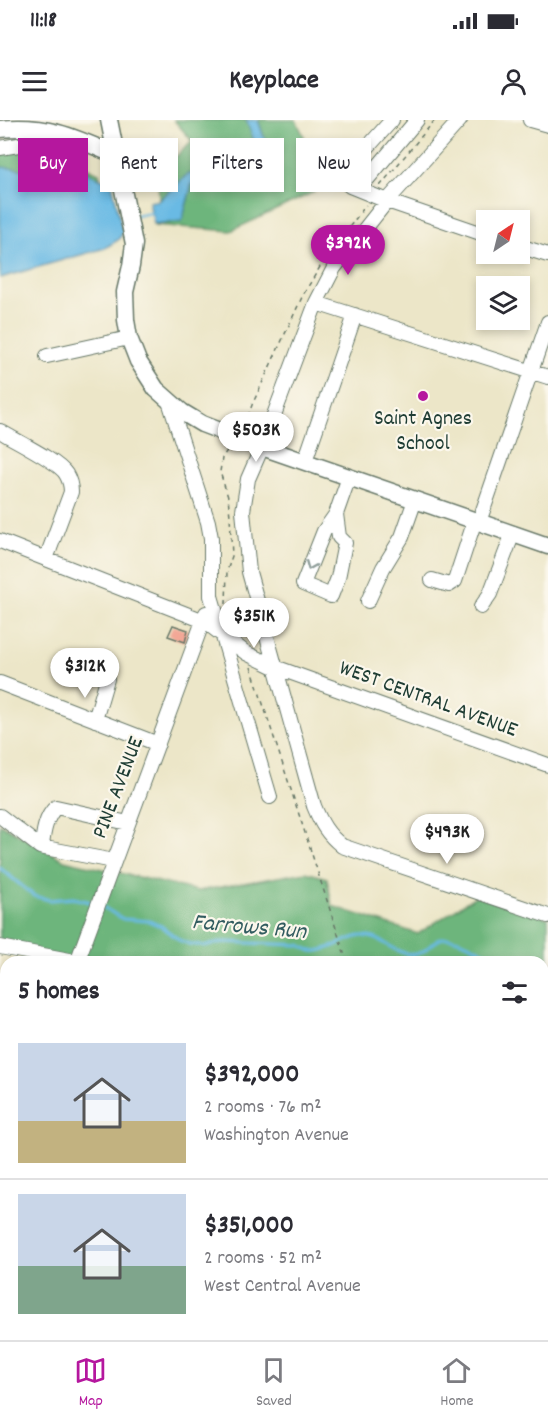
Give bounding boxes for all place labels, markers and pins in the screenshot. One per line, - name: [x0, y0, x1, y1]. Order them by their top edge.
- pin: $392K: [306, 225, 390, 276]
- marker: Saint Agnes School: [416, 389, 430, 403]
- place label: Saint Agnes School: [374, 404, 472, 460]
- pin: $503K: [214, 412, 298, 463]
- pin: $351K: [212, 598, 296, 649]
- pin: $312K: [43, 648, 127, 699]
- pin: $493K: [405, 814, 489, 865]

